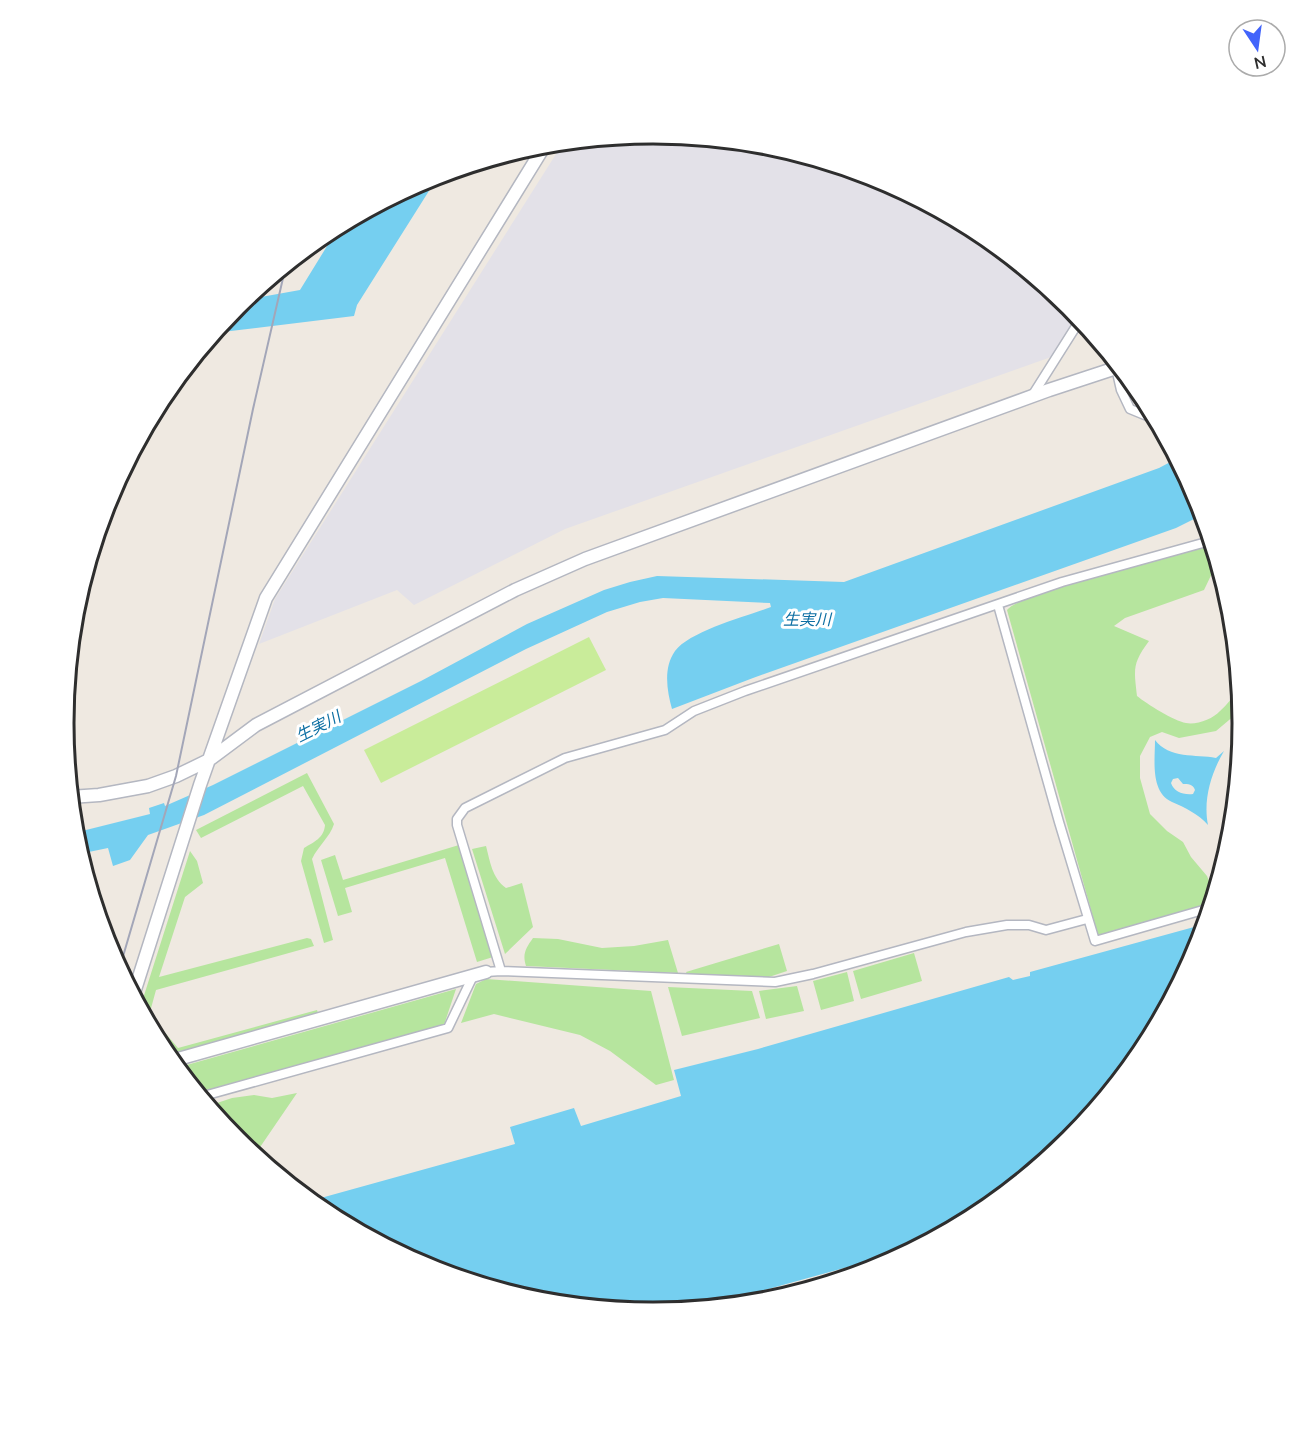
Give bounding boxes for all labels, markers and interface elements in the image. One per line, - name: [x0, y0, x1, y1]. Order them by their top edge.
- north arrow: [1227, 18, 1287, 78]
- text: N: [1252, 50, 1268, 74]
- water label: 生実川: [783, 609, 833, 631]
- water label: 生実川: [292, 705, 347, 748]

